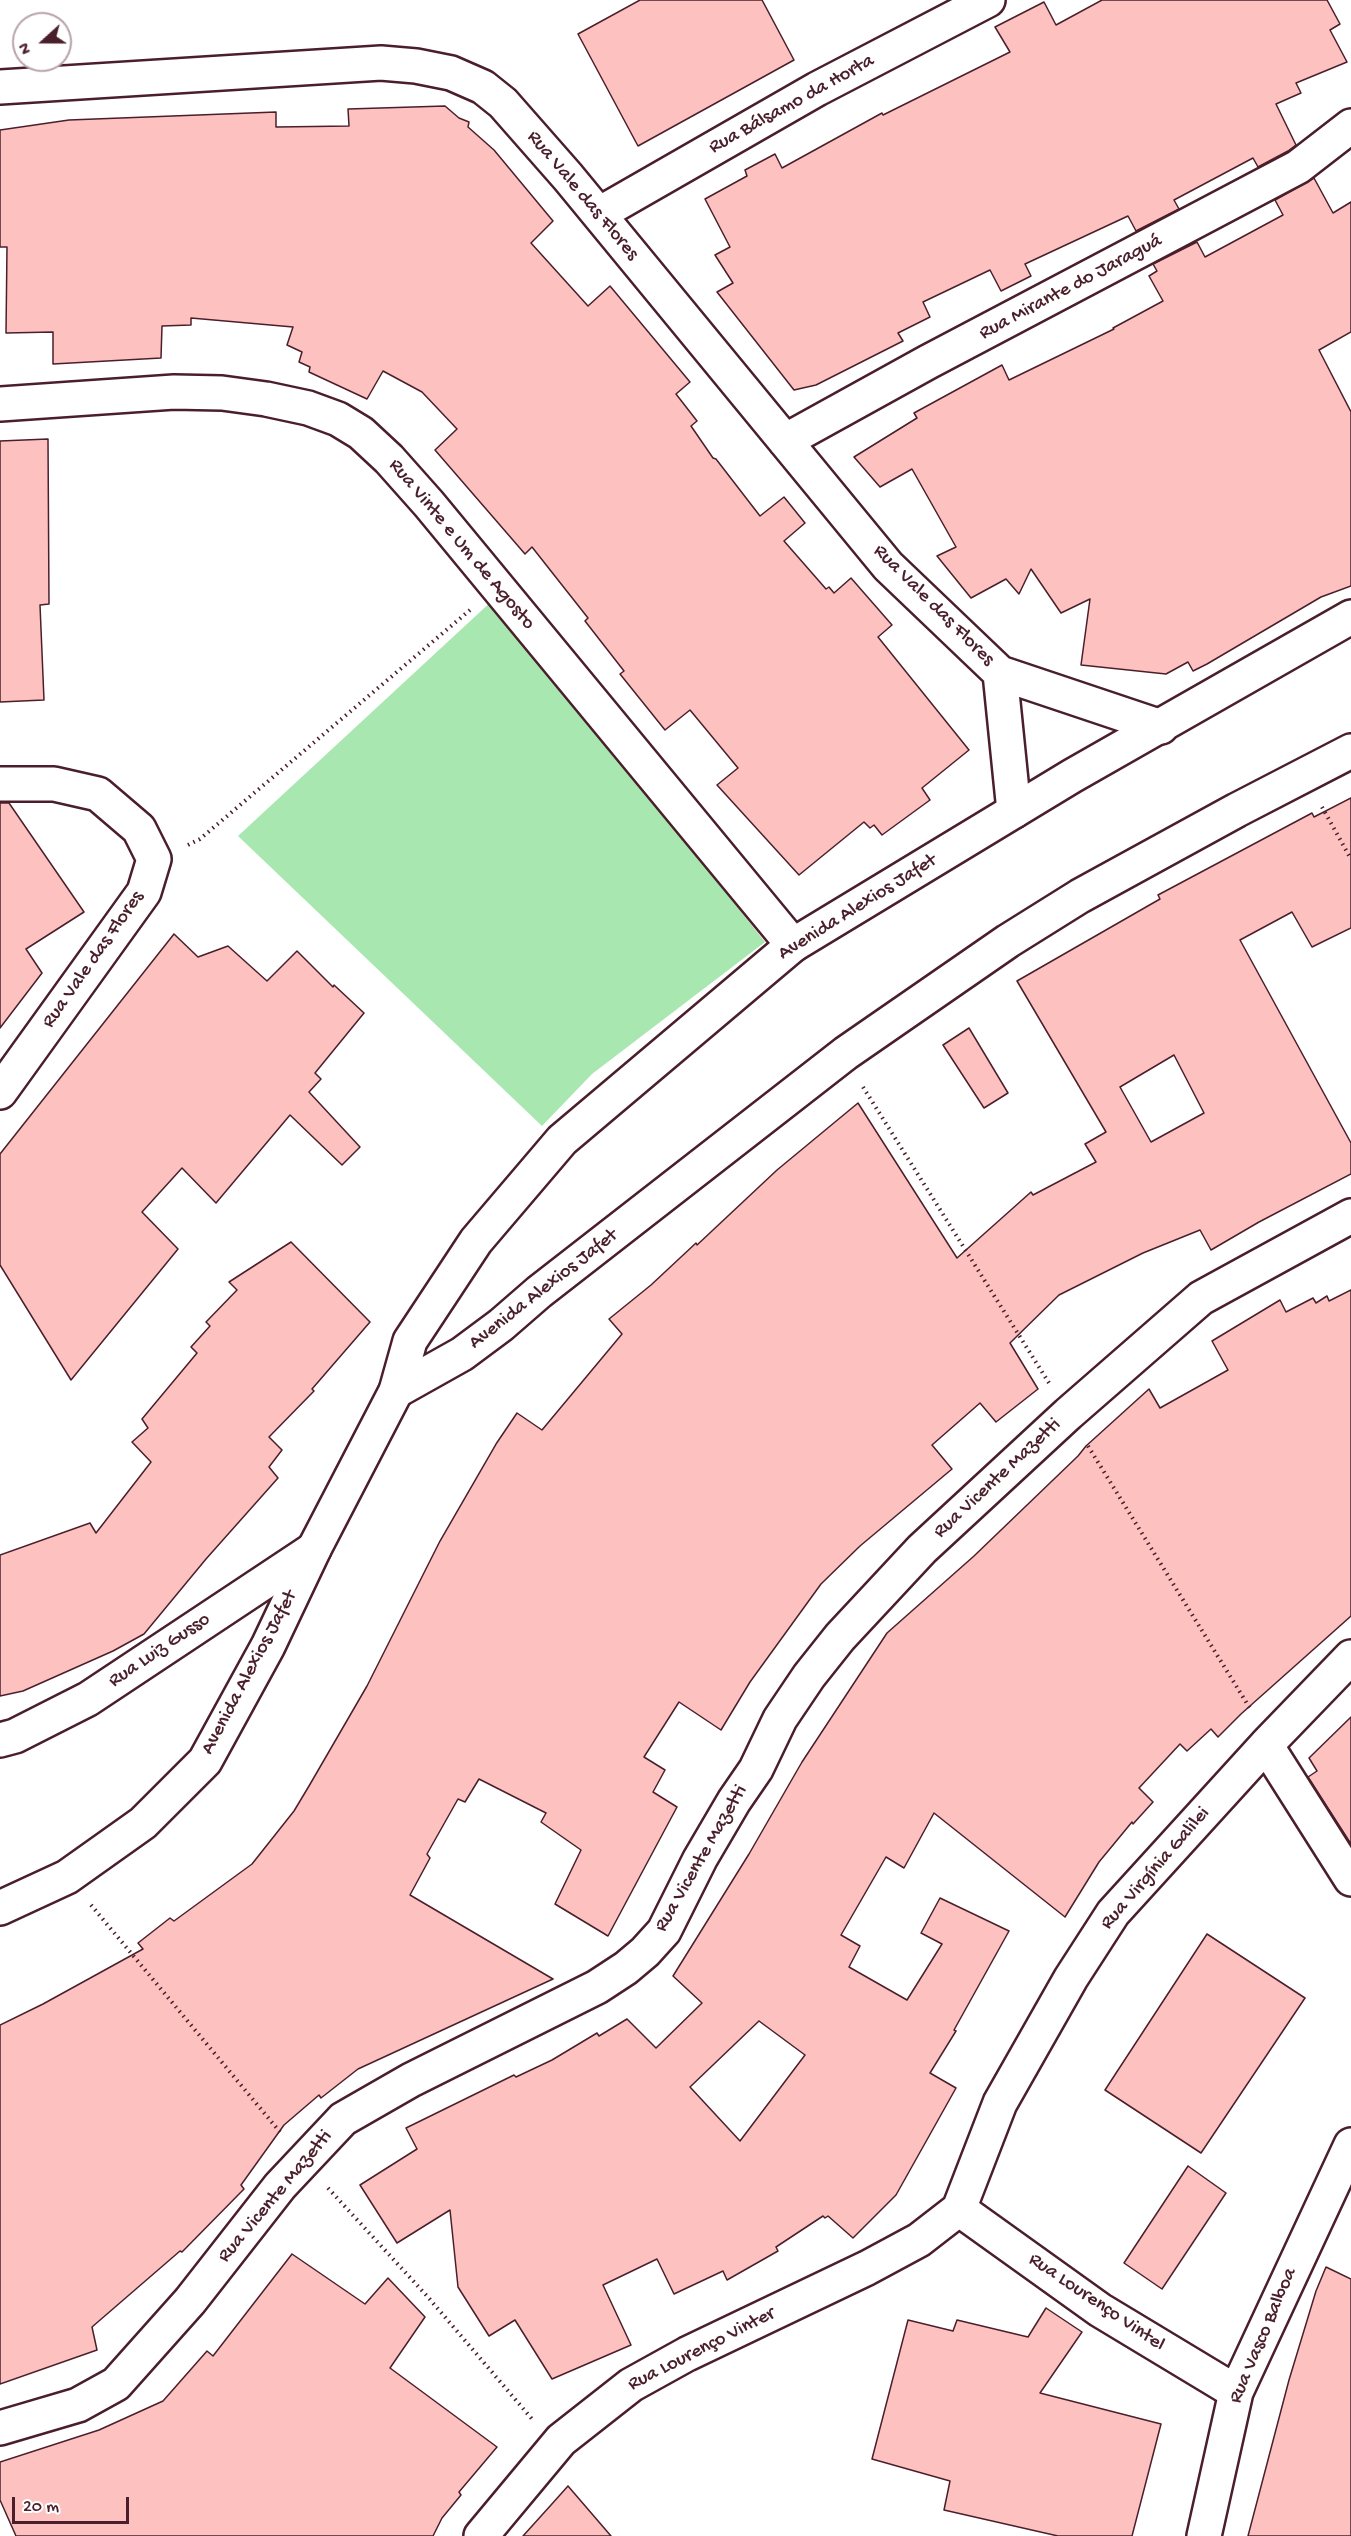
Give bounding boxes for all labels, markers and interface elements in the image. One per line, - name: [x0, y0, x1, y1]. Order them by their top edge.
- north arrow: [12, 12, 72, 72]
- text: N: [16, 40, 37, 56]
- street label: Rua Bálsamo da Horta: [705, 50, 879, 160]
- street label: Rua Vale das Flores: [521, 126, 643, 266]
- street label: Rua Mirante do Jaraguá: [976, 230, 1166, 346]
- street label: Rua Vinte e Um de Agosto: [382, 455, 540, 635]
- street label: Rua Vale das Flores: [867, 540, 999, 672]
- street label: Avenida Alexios Jafet: [774, 849, 942, 967]
- street label: Rua Vale das Flores: [38, 887, 150, 1033]
- street label: Avenida Alexios Jafet: [465, 1224, 623, 1356]
- street label: Rua Vicente Mazetti: [929, 1414, 1067, 1544]
- street label: Avenida Alexios Jafet: [197, 1587, 303, 1759]
- street label: Rua Luiz Gusso: [105, 1608, 215, 1694]
- street label: Rua Vicente Mazetti: [650, 1781, 754, 1937]
- street label: Rua Virgínia Galilei: [1096, 1803, 1216, 1935]
- street label: Rua Vicente Mazetti: [214, 2126, 338, 2268]
- street label: Rua Lourenço Vintel: [1023, 2248, 1169, 2358]
- street label: Rua Vasco Balboa: [1225, 2265, 1303, 2407]
- street label: Rua Lourenço Vinter: [624, 2303, 780, 2397]
- scale bar: [15, 2485, 132, 2523]
- text: 20 m: [23, 2497, 59, 2518]

